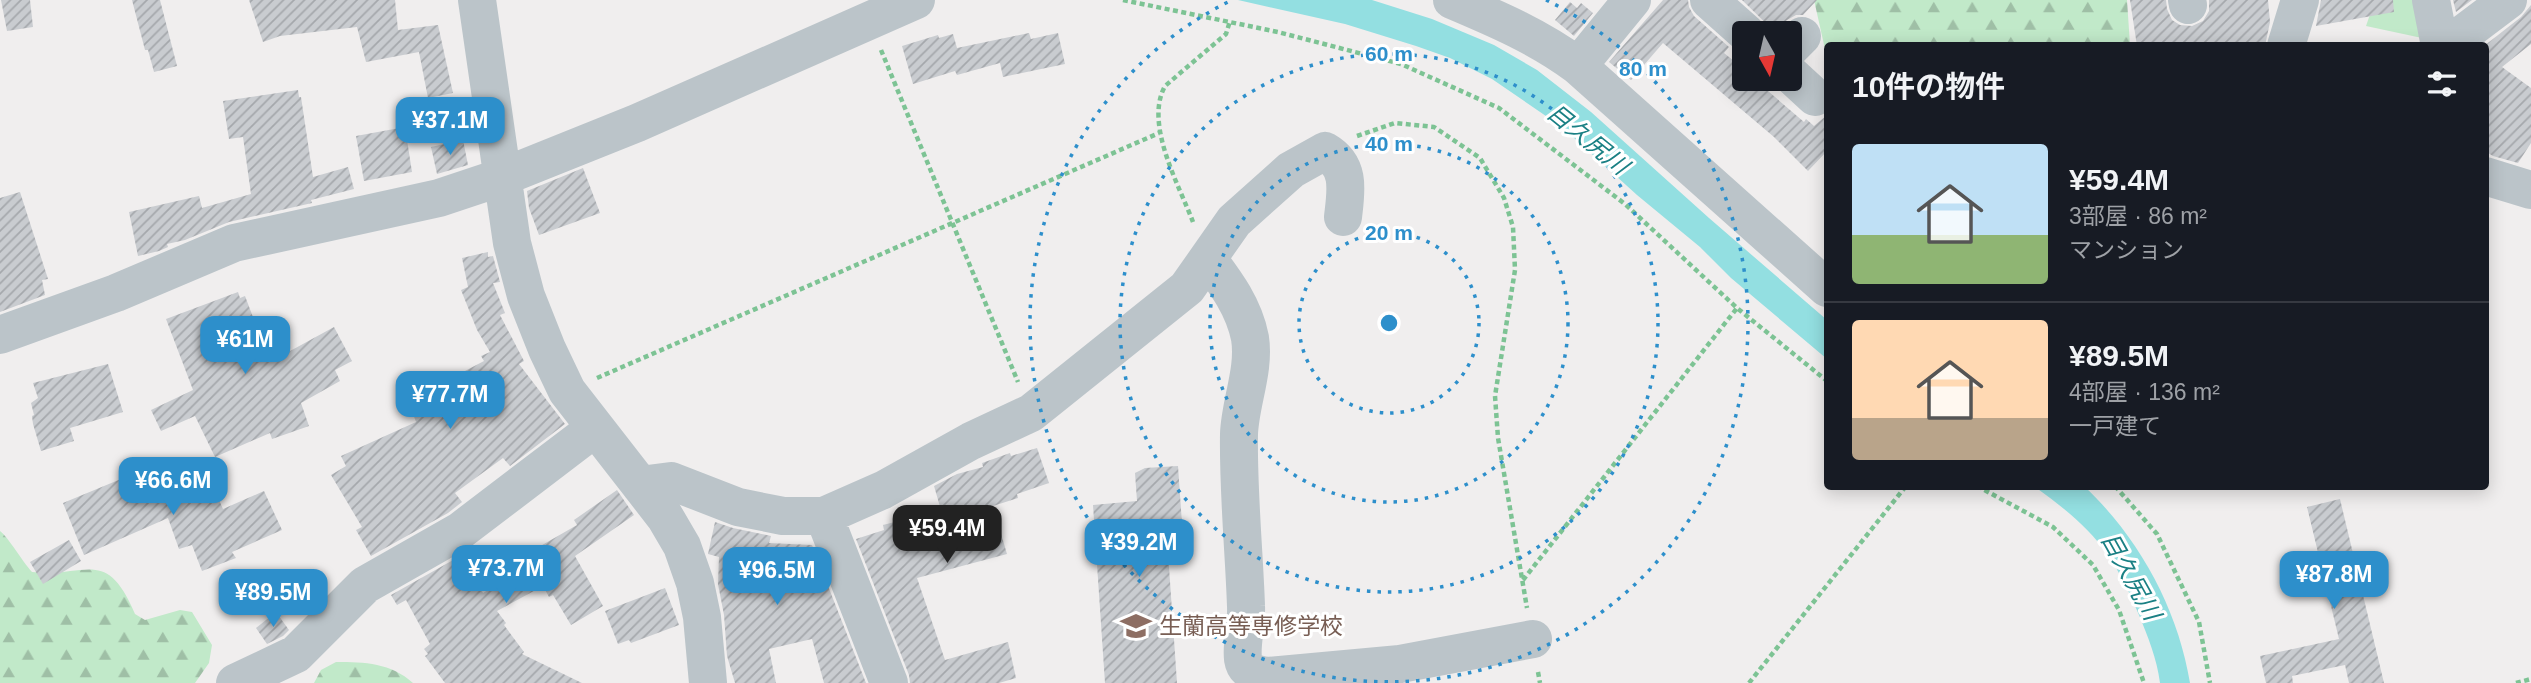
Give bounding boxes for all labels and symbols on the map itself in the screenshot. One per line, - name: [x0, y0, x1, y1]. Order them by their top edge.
- north arrow: [1732, 21, 1802, 91]
- text: 60 m: [1365, 42, 1413, 65]
- text: 80 m: [1619, 57, 1667, 80]
- pin: ¥37.1M: [393, 97, 507, 157]
- water label: 目久尻川: [1542, 98, 1636, 182]
- text: 40 m: [1365, 132, 1413, 155]
- text: 20 m: [1365, 221, 1413, 244]
- centre of rings: [1377, 311, 1401, 335]
- pin: ¥61M: [204, 316, 286, 376]
- pin: ¥77.7M: [393, 372, 507, 431]
- pin: ¥66.6M: [116, 458, 230, 517]
- pin: ¥59.4M: [890, 505, 1004, 565]
- pin: ¥39.2M: [1082, 520, 1196, 579]
- water label: 目久尻川: [2096, 527, 2168, 627]
- pin: ¥73.7M: [449, 546, 563, 605]
- pin: ¥96.5M: [720, 548, 834, 607]
- pin: ¥87.8M: [2277, 552, 2391, 611]
- pin: ¥89.5M: [216, 570, 330, 629]
- school or university icon: 生蘭高等専修学校: [1119, 609, 1153, 643]
- place label: 生蘭高等専修学校: [1159, 613, 1343, 639]

